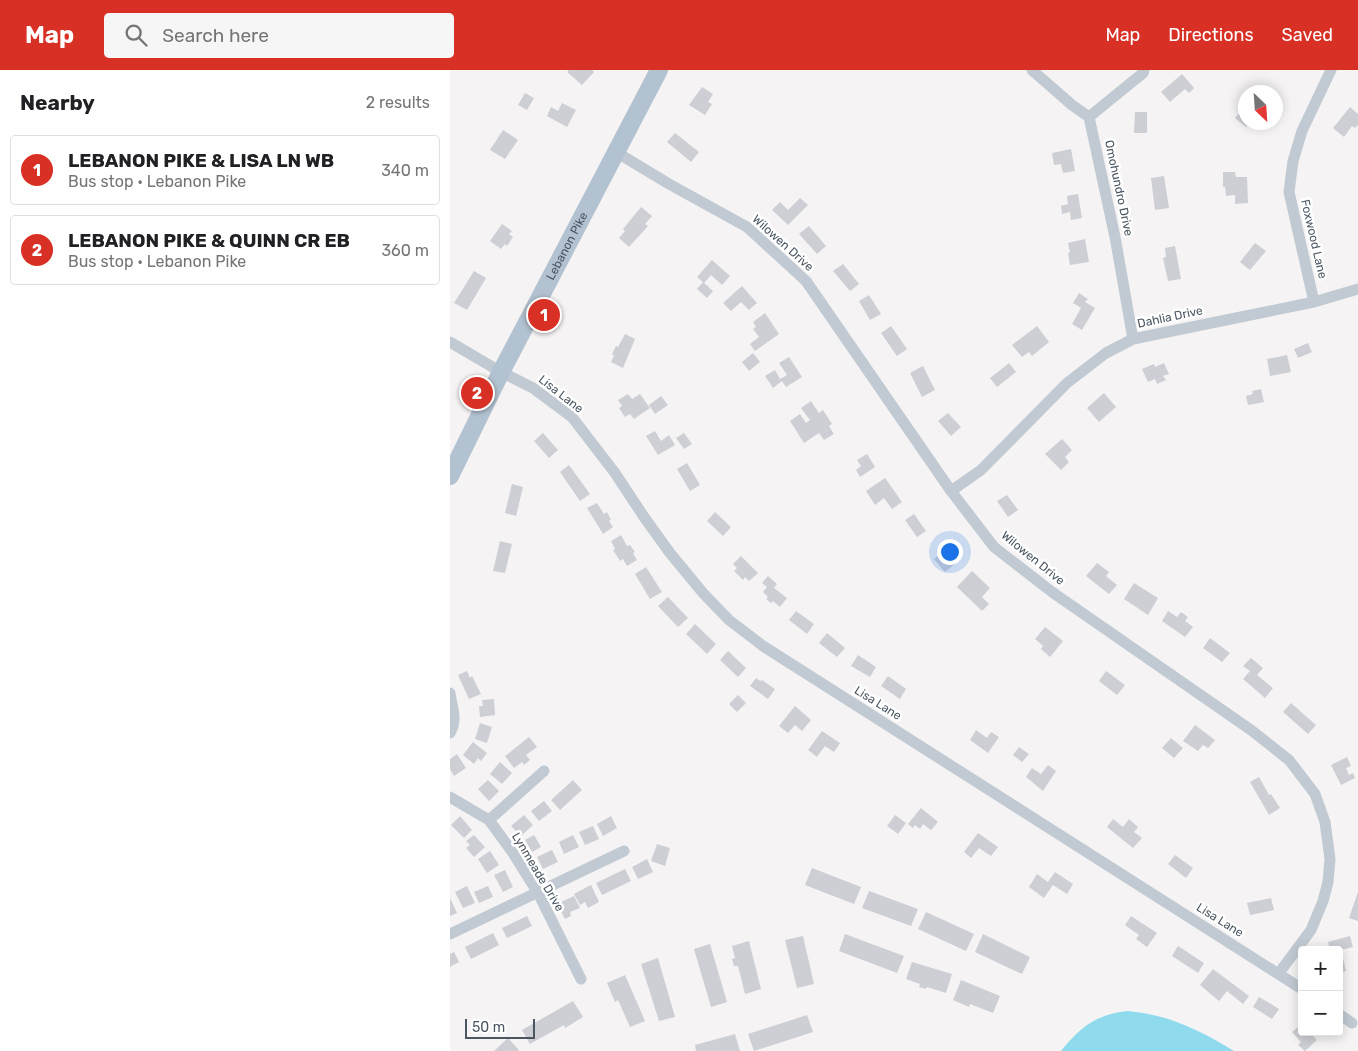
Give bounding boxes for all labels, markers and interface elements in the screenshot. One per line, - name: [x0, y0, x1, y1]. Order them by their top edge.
- search box: [104, 13, 454, 58]
- text: Map: [25, 21, 74, 49]
- icon: search: [122, 21, 150, 49]
- text: Search here: [162, 24, 269, 47]
- text: Map: [1105, 24, 1140, 46]
- text: Directions: [1168, 24, 1254, 46]
- text: Saved: [1282, 24, 1333, 46]
- north arrow: [1238, 85, 1283, 130]
- text: Nearby: [20, 90, 95, 115]
- text: 2 results: [366, 93, 430, 112]
- street label: Omohundro Drive: [1102, 139, 1136, 238]
- text: LEBANON PIKE & LISA LN WB: [68, 149, 334, 172]
- text: 1: [33, 161, 41, 180]
- text: 340 m: [381, 161, 429, 180]
- text: Bus stop · Lebanon Pike: [68, 172, 246, 191]
- street label: Foxwood Lane: [1298, 198, 1330, 280]
- street label: Lebanon Pike: [543, 209, 591, 282]
- street label: Wilowen Drive: [750, 212, 817, 274]
- text: LEBANON PIKE & QUINN CR EB: [68, 229, 350, 252]
- text: 2: [32, 241, 42, 260]
- text: 360 m: [381, 241, 429, 260]
- text: Bus stop · Lebanon Pike: [68, 252, 246, 271]
- pin: 1: [528, 296, 560, 334]
- street label: Dahlia Drive: [1136, 303, 1204, 331]
- street label: Lisa Lane: [536, 372, 586, 416]
- pin: 2: [461, 374, 493, 412]
- street label: Wilowen Drive: [999, 528, 1068, 588]
- your location: [937, 539, 963, 565]
- street label: Lisa Lane: [852, 683, 904, 723]
- street label: Lynmeade Drive: [509, 830, 567, 914]
- street label: Lisa Lane: [1194, 900, 1246, 940]
- map controls: [1298, 946, 1343, 1036]
- button: +: [1298, 946, 1343, 991]
- button: −: [1298, 991, 1343, 1036]
- scale bar: [465, 1016, 535, 1039]
- text: 50 m: [472, 1019, 505, 1036]

